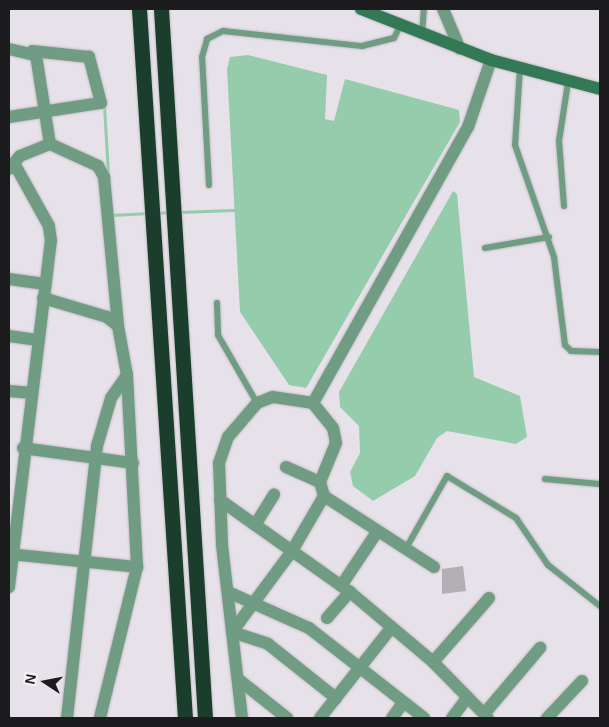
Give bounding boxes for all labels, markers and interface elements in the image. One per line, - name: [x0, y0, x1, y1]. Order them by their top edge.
- north arrow: [20, 657, 70, 707]
- text: N: [21, 673, 39, 686]

